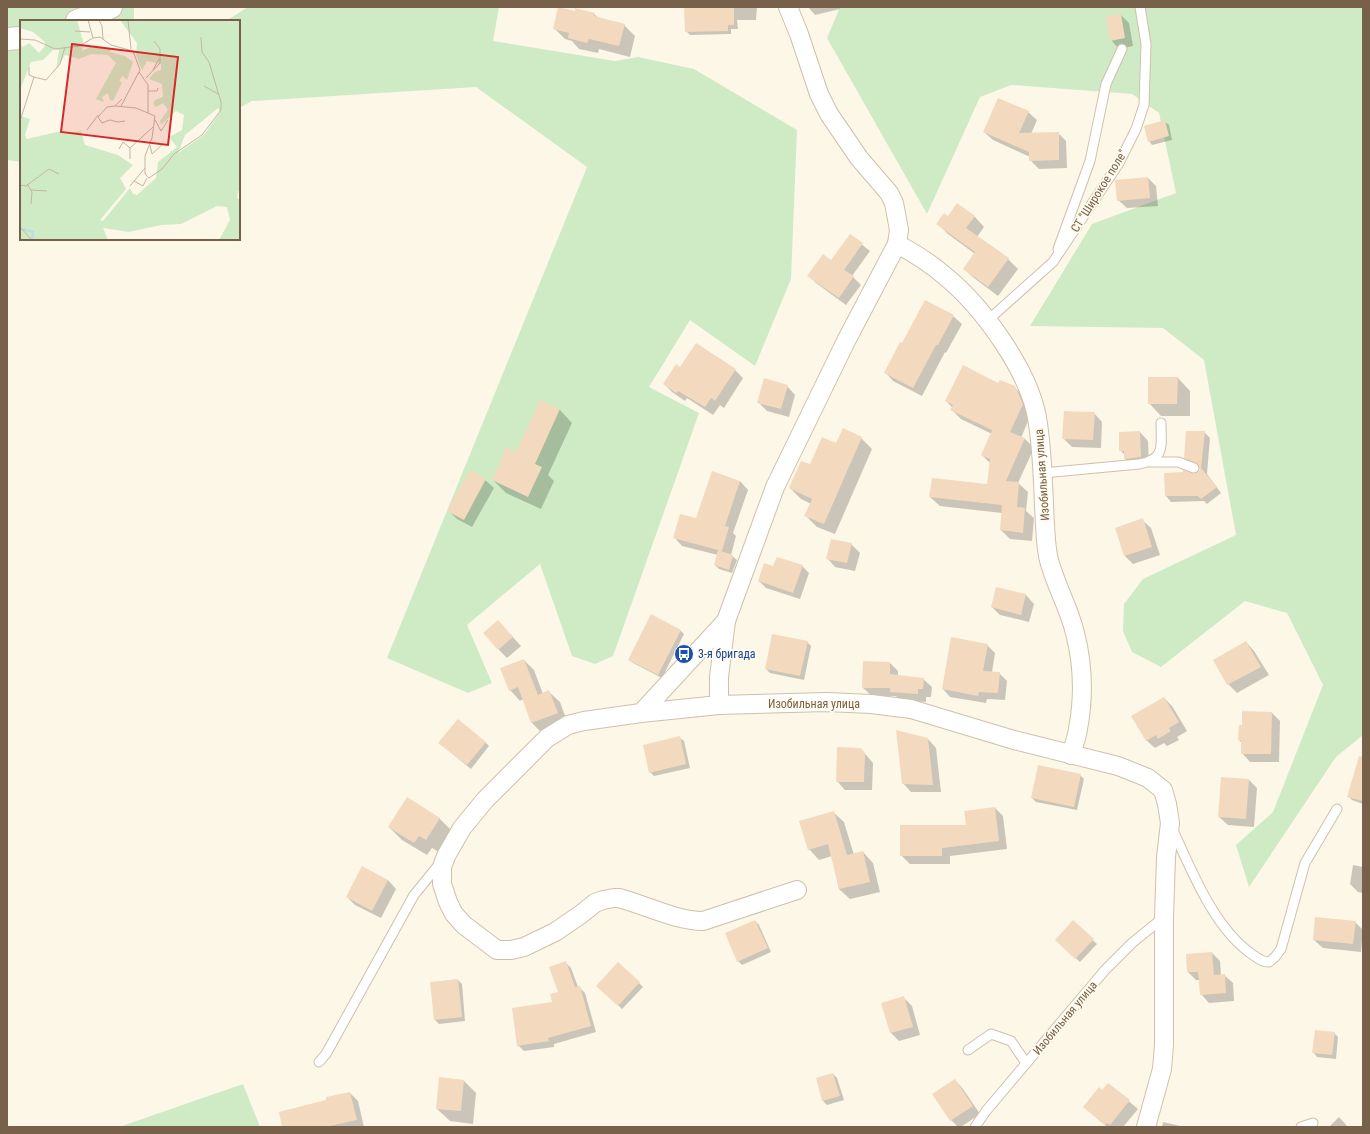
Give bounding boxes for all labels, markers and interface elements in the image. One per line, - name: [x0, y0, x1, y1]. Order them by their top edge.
- inset map: [20, 20, 240, 240]
- street label: СТ "Широкое поле": [1068, 147, 1130, 235]
- street label: Изобильная улица: [1032, 428, 1052, 521]
- bus stop icon: 3-я бригада: [673, 643, 695, 665]
- place label: 3-я бригада: [698, 647, 756, 661]
- street label: Изобильная улица: [768, 697, 860, 711]
- street label: Изобильная улица: [1030, 978, 1100, 1058]

